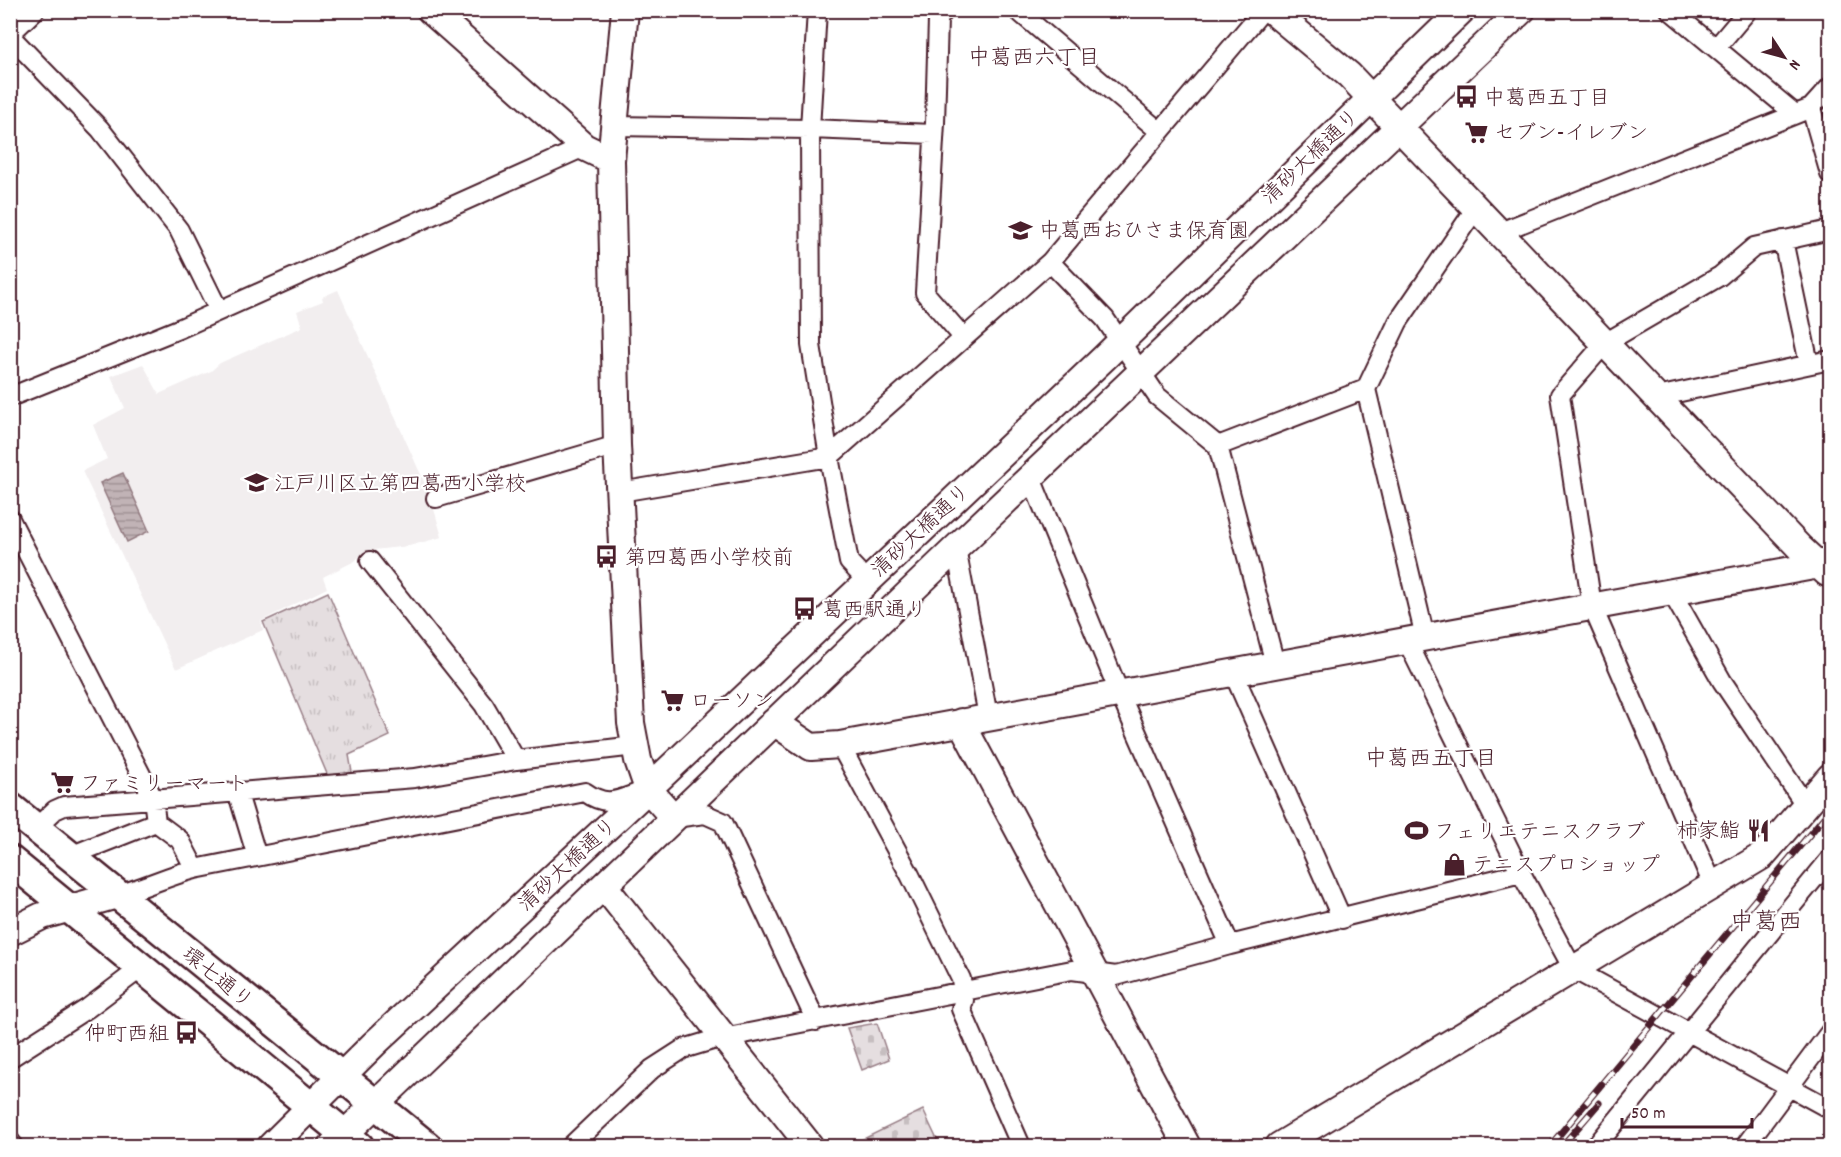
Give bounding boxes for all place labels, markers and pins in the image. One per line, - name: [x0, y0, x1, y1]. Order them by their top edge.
- bus stop icon: 中葛西五丁目: [1453, 84, 1479, 110]
- place label: 中葛西五丁目: [1484, 85, 1610, 115]
- supermarket icon: セブン-イレブン: [1463, 119, 1489, 145]
- place label: セブン-イレブン: [1494, 120, 1648, 150]
- school or university icon: 中葛西おひさま保育園: [1008, 217, 1034, 243]
- place label: 中葛西おひさま保育園: [1039, 218, 1249, 248]
- school or university icon: 江戸川区立第四葛西小学校: [243, 470, 269, 496]
- place label: 江戸川区立第四葛西小学校: [274, 471, 526, 501]
- bus stop icon: 第四葛西小学校前: [594, 544, 620, 570]
- place label: 第四葛西小学校前: [625, 545, 793, 575]
- bus stop icon: 葛西駅通り: [791, 596, 817, 622]
- place label: 葛西駅通り: [822, 597, 927, 627]
- supermarket icon: ローソン: [659, 687, 685, 713]
- place label: ローソン: [690, 688, 774, 718]
- supermarket icon: ファミリーマート: [49, 770, 75, 796]
- place label: ファミリーマート: [80, 771, 248, 801]
- restaurant icon: 柿家鮨: [1745, 817, 1771, 843]
- sports icon: フェリエテニスクラブ: [1403, 818, 1429, 844]
- place label: 柿家鮨: [1677, 818, 1740, 848]
- place label: フェリエテニスクラブ: [1434, 819, 1645, 849]
- shop icon: テニスプロショップ: [1441, 851, 1467, 877]
- place label: テニスプロショップ: [1472, 852, 1661, 882]
- bus stop icon: 仲町西組: [174, 1020, 200, 1046]
- place label: 仲町西組: [85, 1021, 169, 1051]

